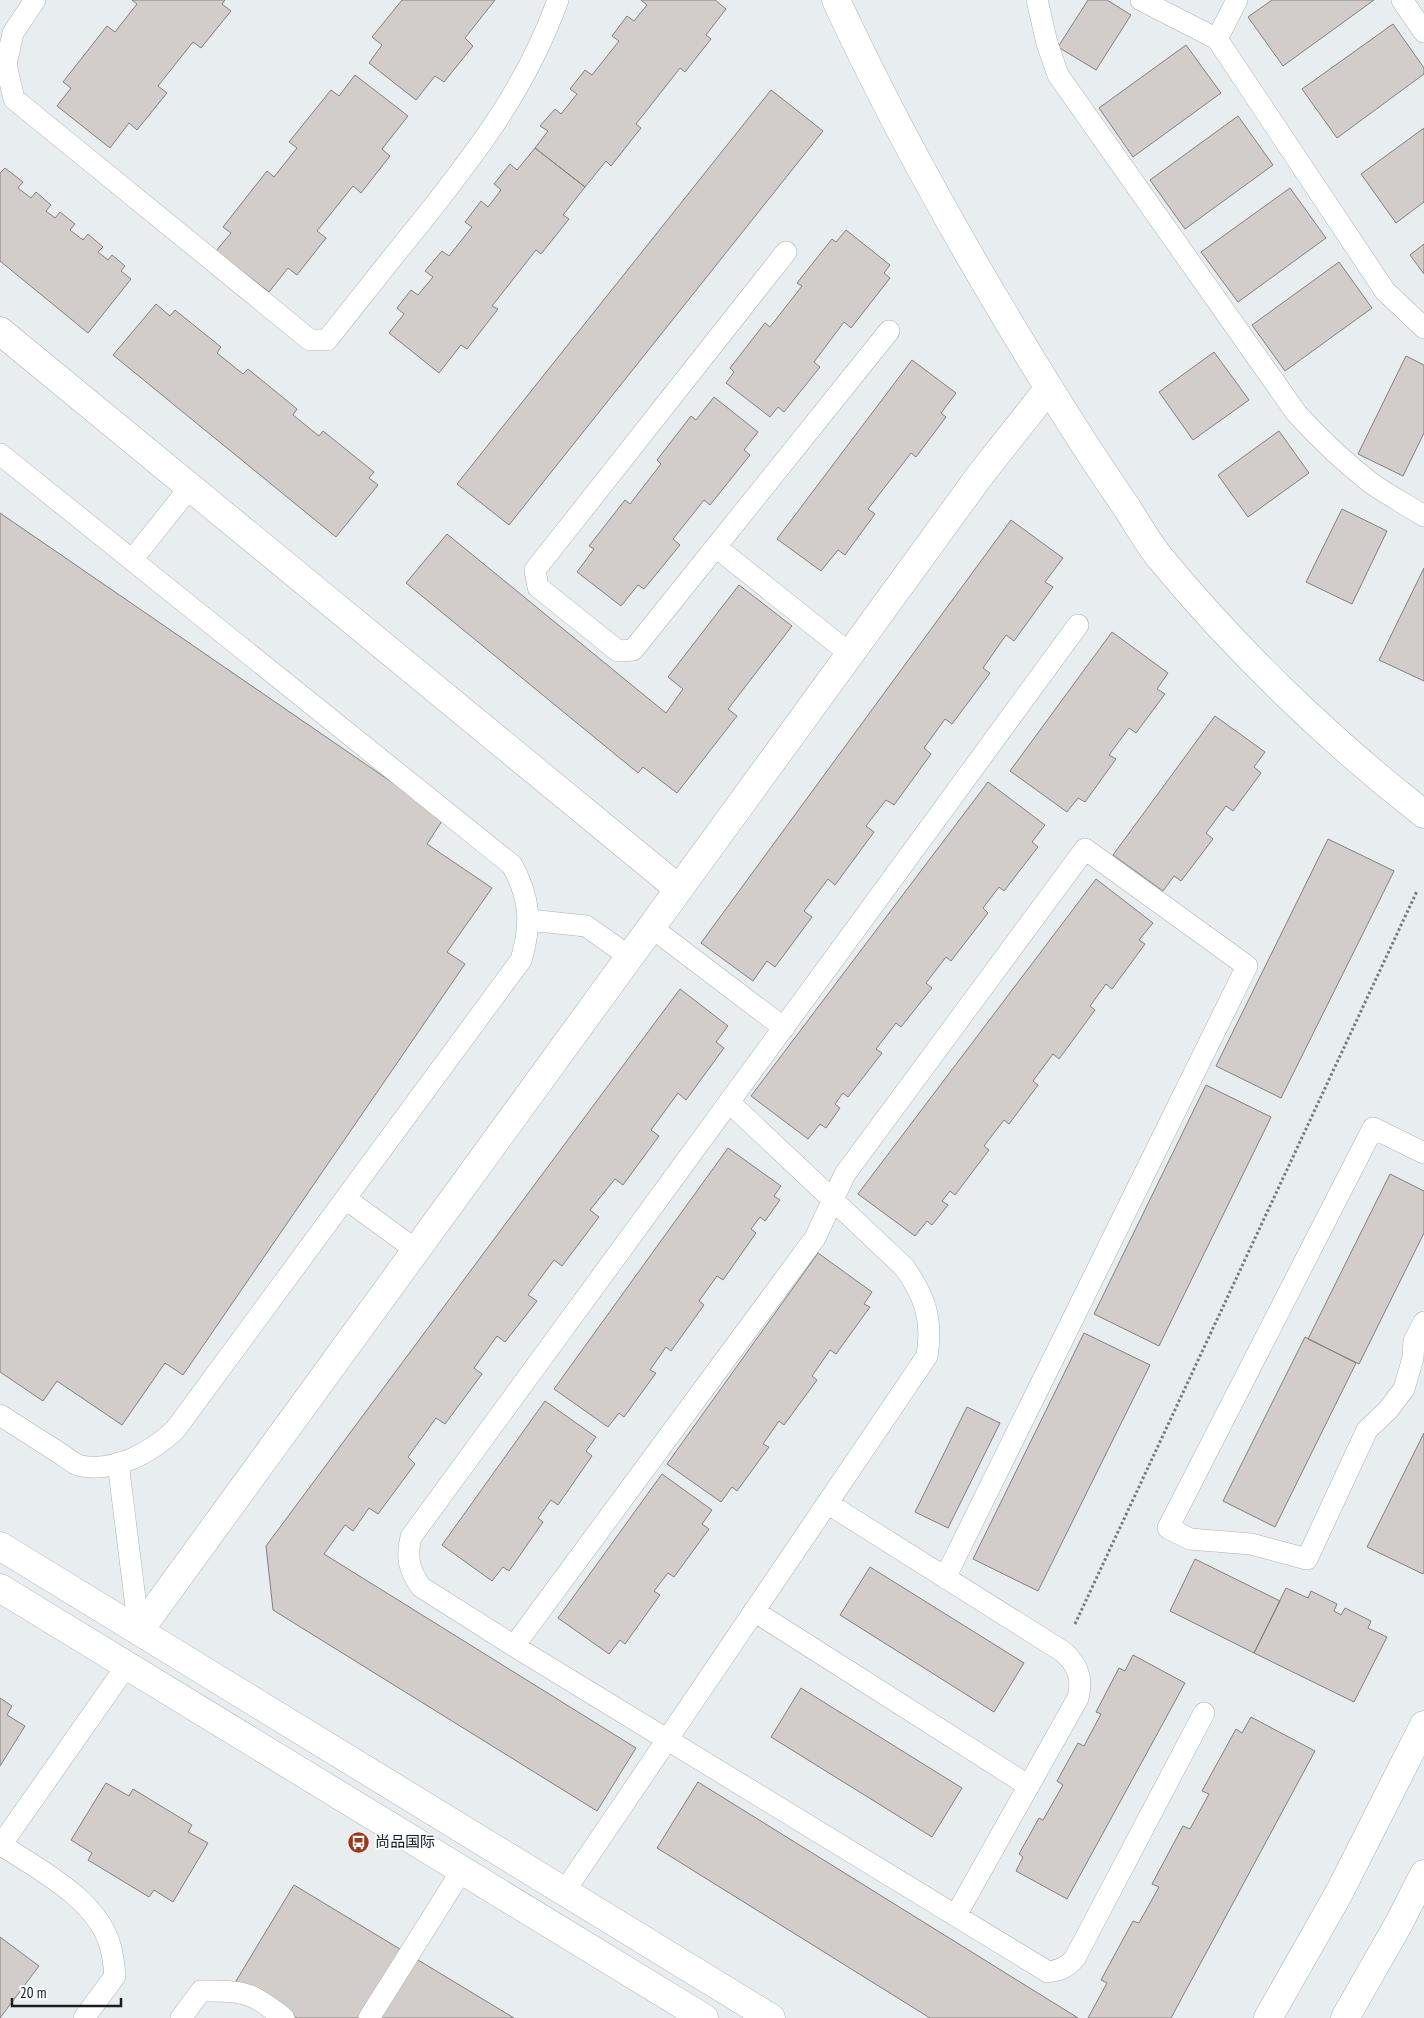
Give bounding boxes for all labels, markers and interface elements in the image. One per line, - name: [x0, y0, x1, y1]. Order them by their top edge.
- bus stop icon: 尚品国际: [347, 1830, 371, 1854]
- place label: 尚品国际: [375, 1832, 435, 1851]
- scale bar: [12, 1976, 121, 2008]
- text: 20 m: [20, 1983, 46, 2002]

